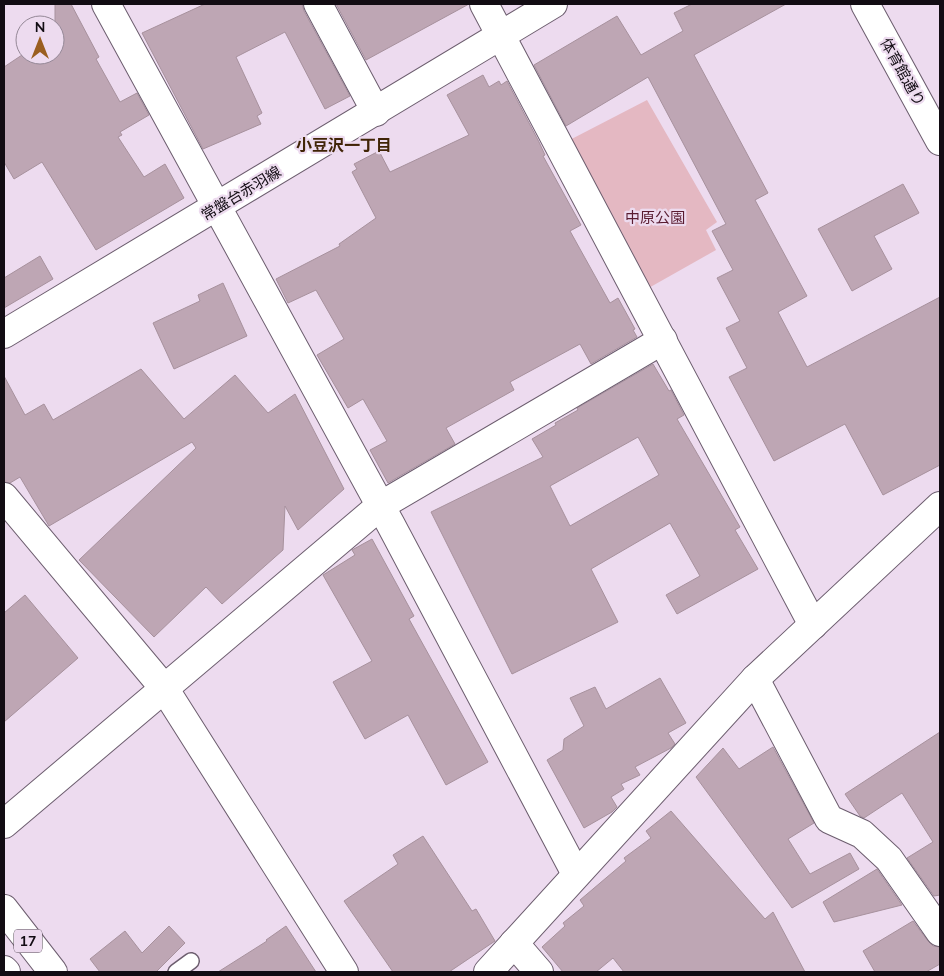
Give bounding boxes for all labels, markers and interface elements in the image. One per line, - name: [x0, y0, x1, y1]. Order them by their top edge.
- north arrow: [15, 15, 65, 65]
- text: N: [35, 18, 45, 36]
- street label: 体育館通り: [877, 35, 929, 109]
- district label: 小豆沢一丁目: [296, 135, 392, 155]
- street label: 常盤台赤羽線: [198, 162, 284, 224]
- park label: 中原公園: [625, 208, 685, 227]
- road number: 17: [14, 929, 42, 952]

